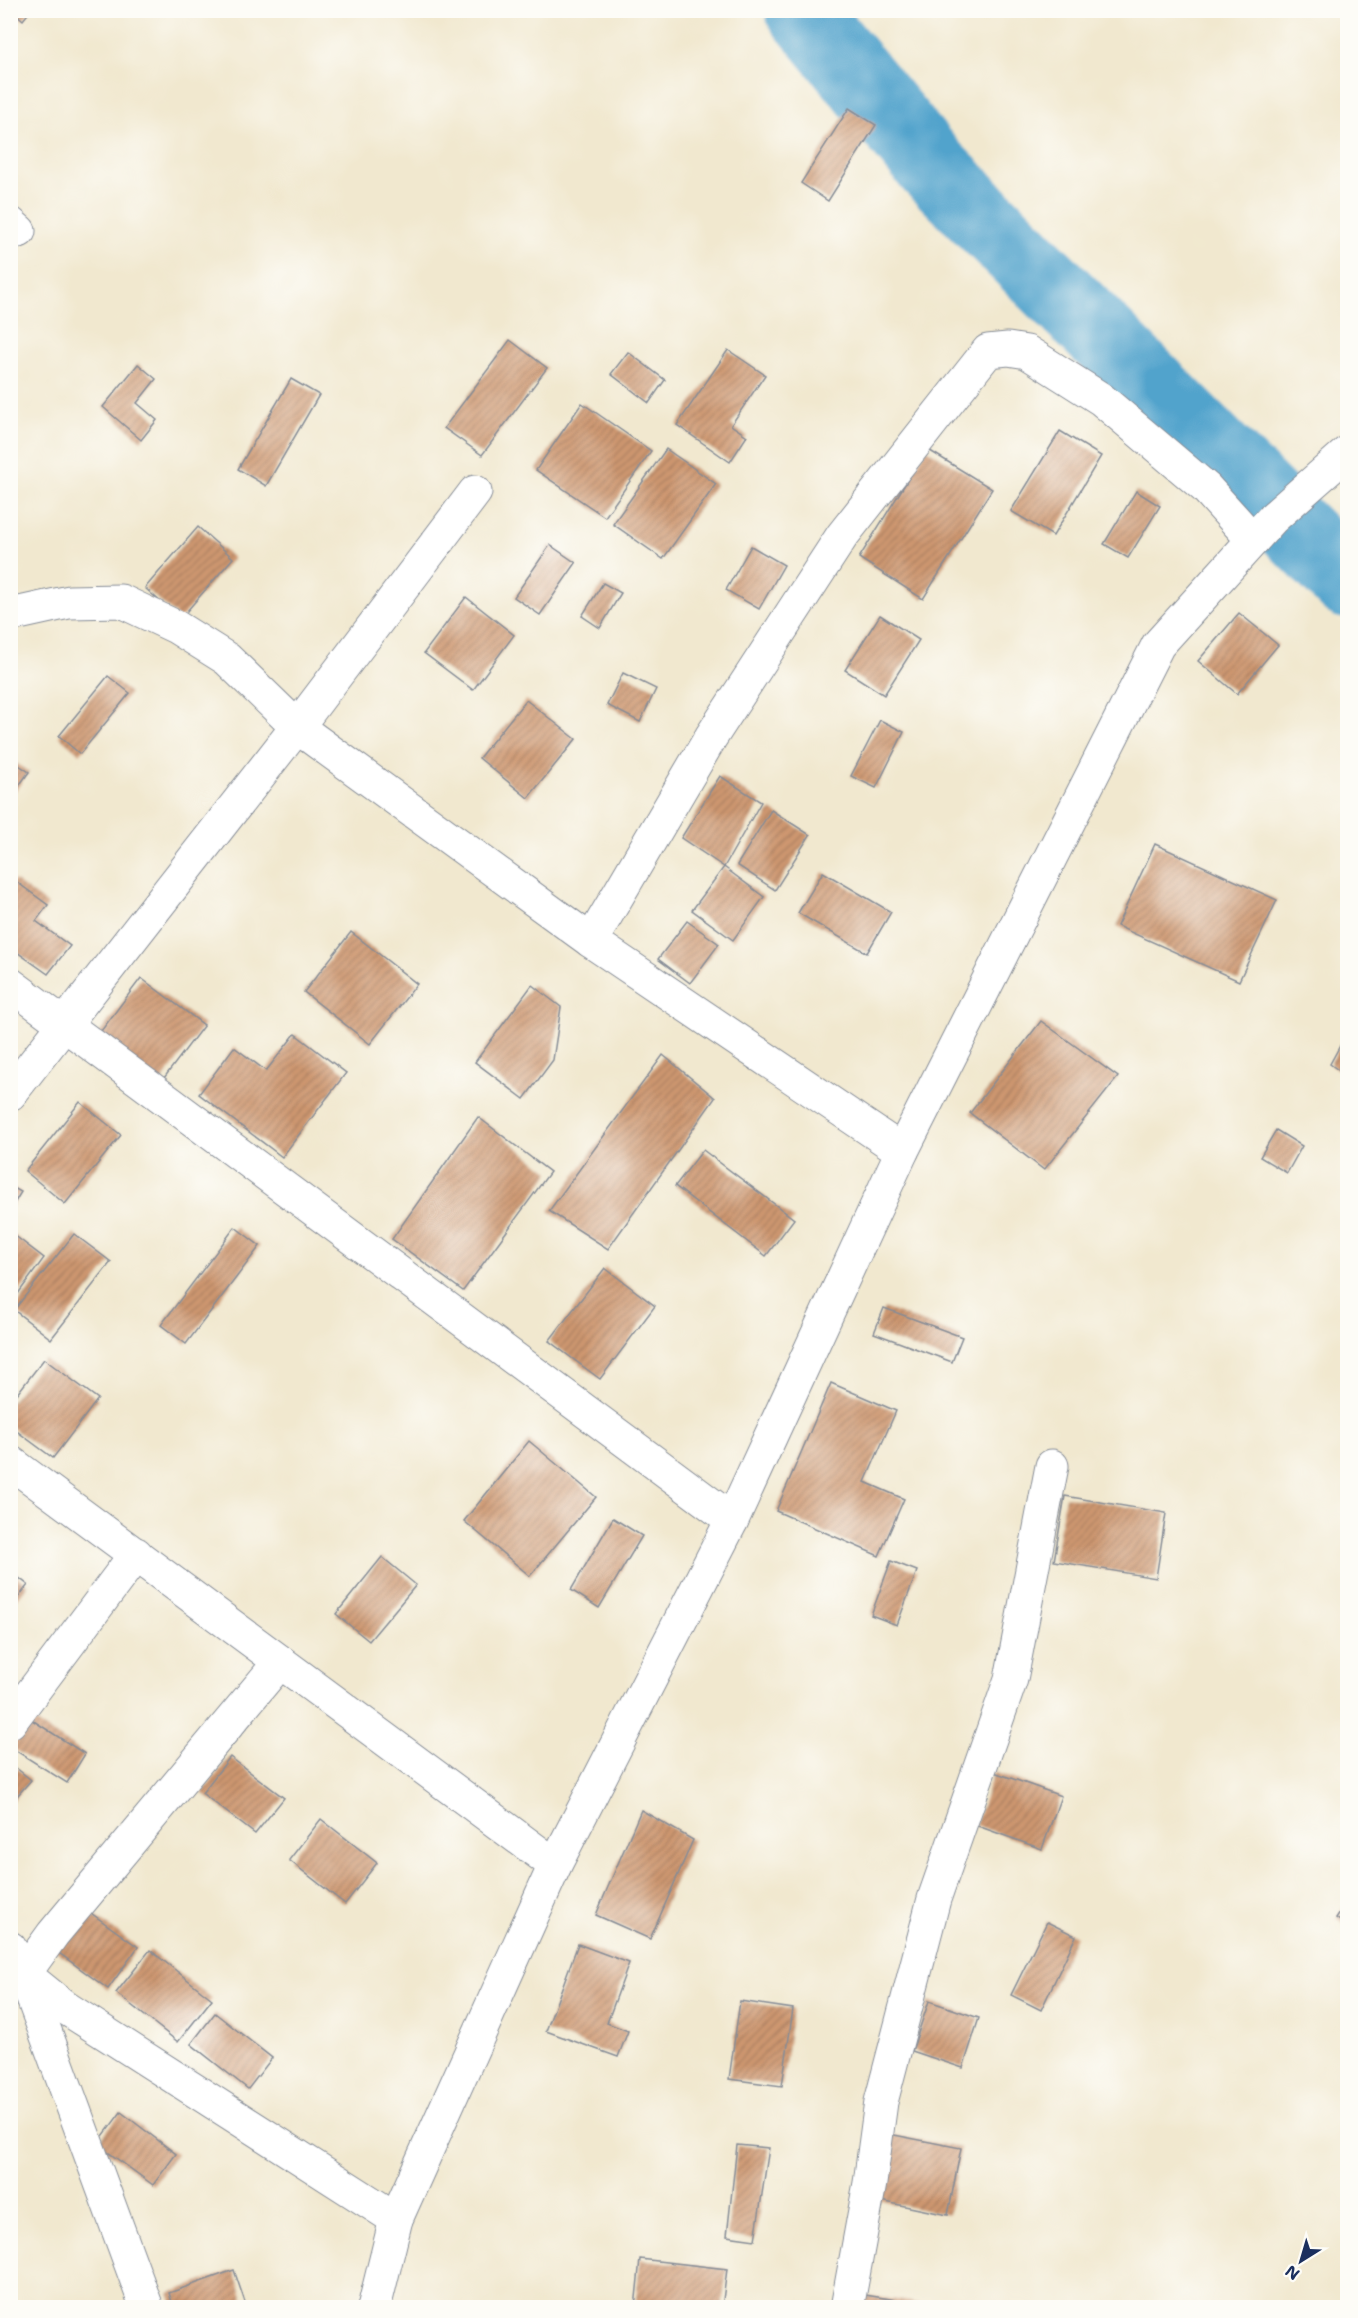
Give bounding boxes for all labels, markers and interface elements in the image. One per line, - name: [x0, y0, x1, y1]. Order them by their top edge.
- north arrow: [1271, 2231, 1331, 2291]
- text: N: [1281, 2260, 1304, 2285]

